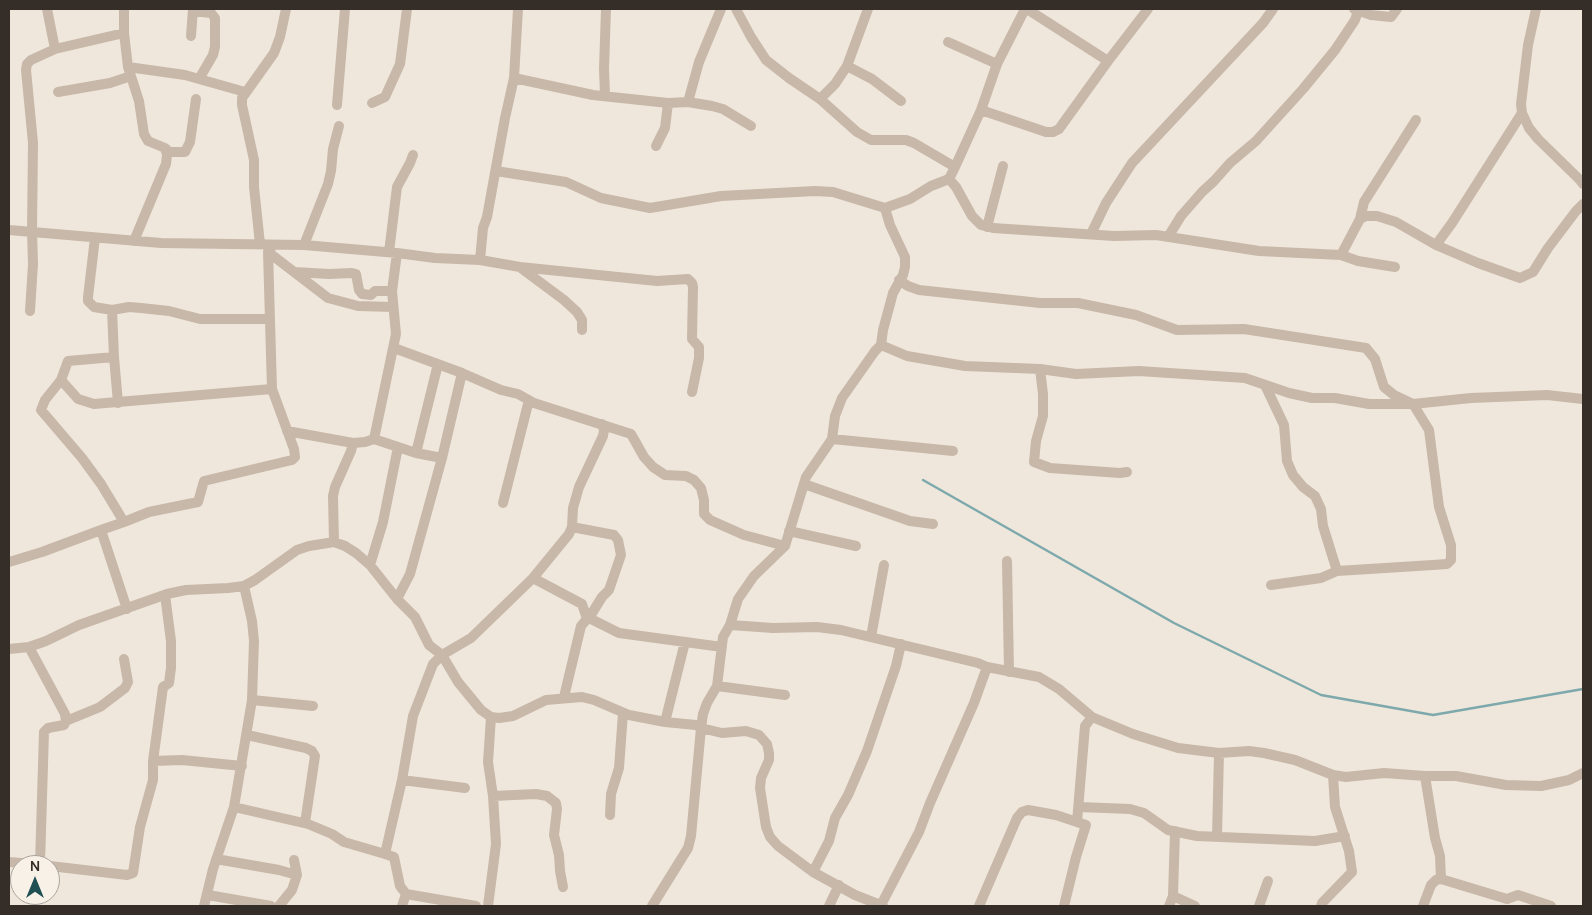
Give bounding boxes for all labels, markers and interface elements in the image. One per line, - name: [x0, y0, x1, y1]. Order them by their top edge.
- north arrow: [10, 855, 60, 905]
- text: N: [30, 856, 40, 875]

